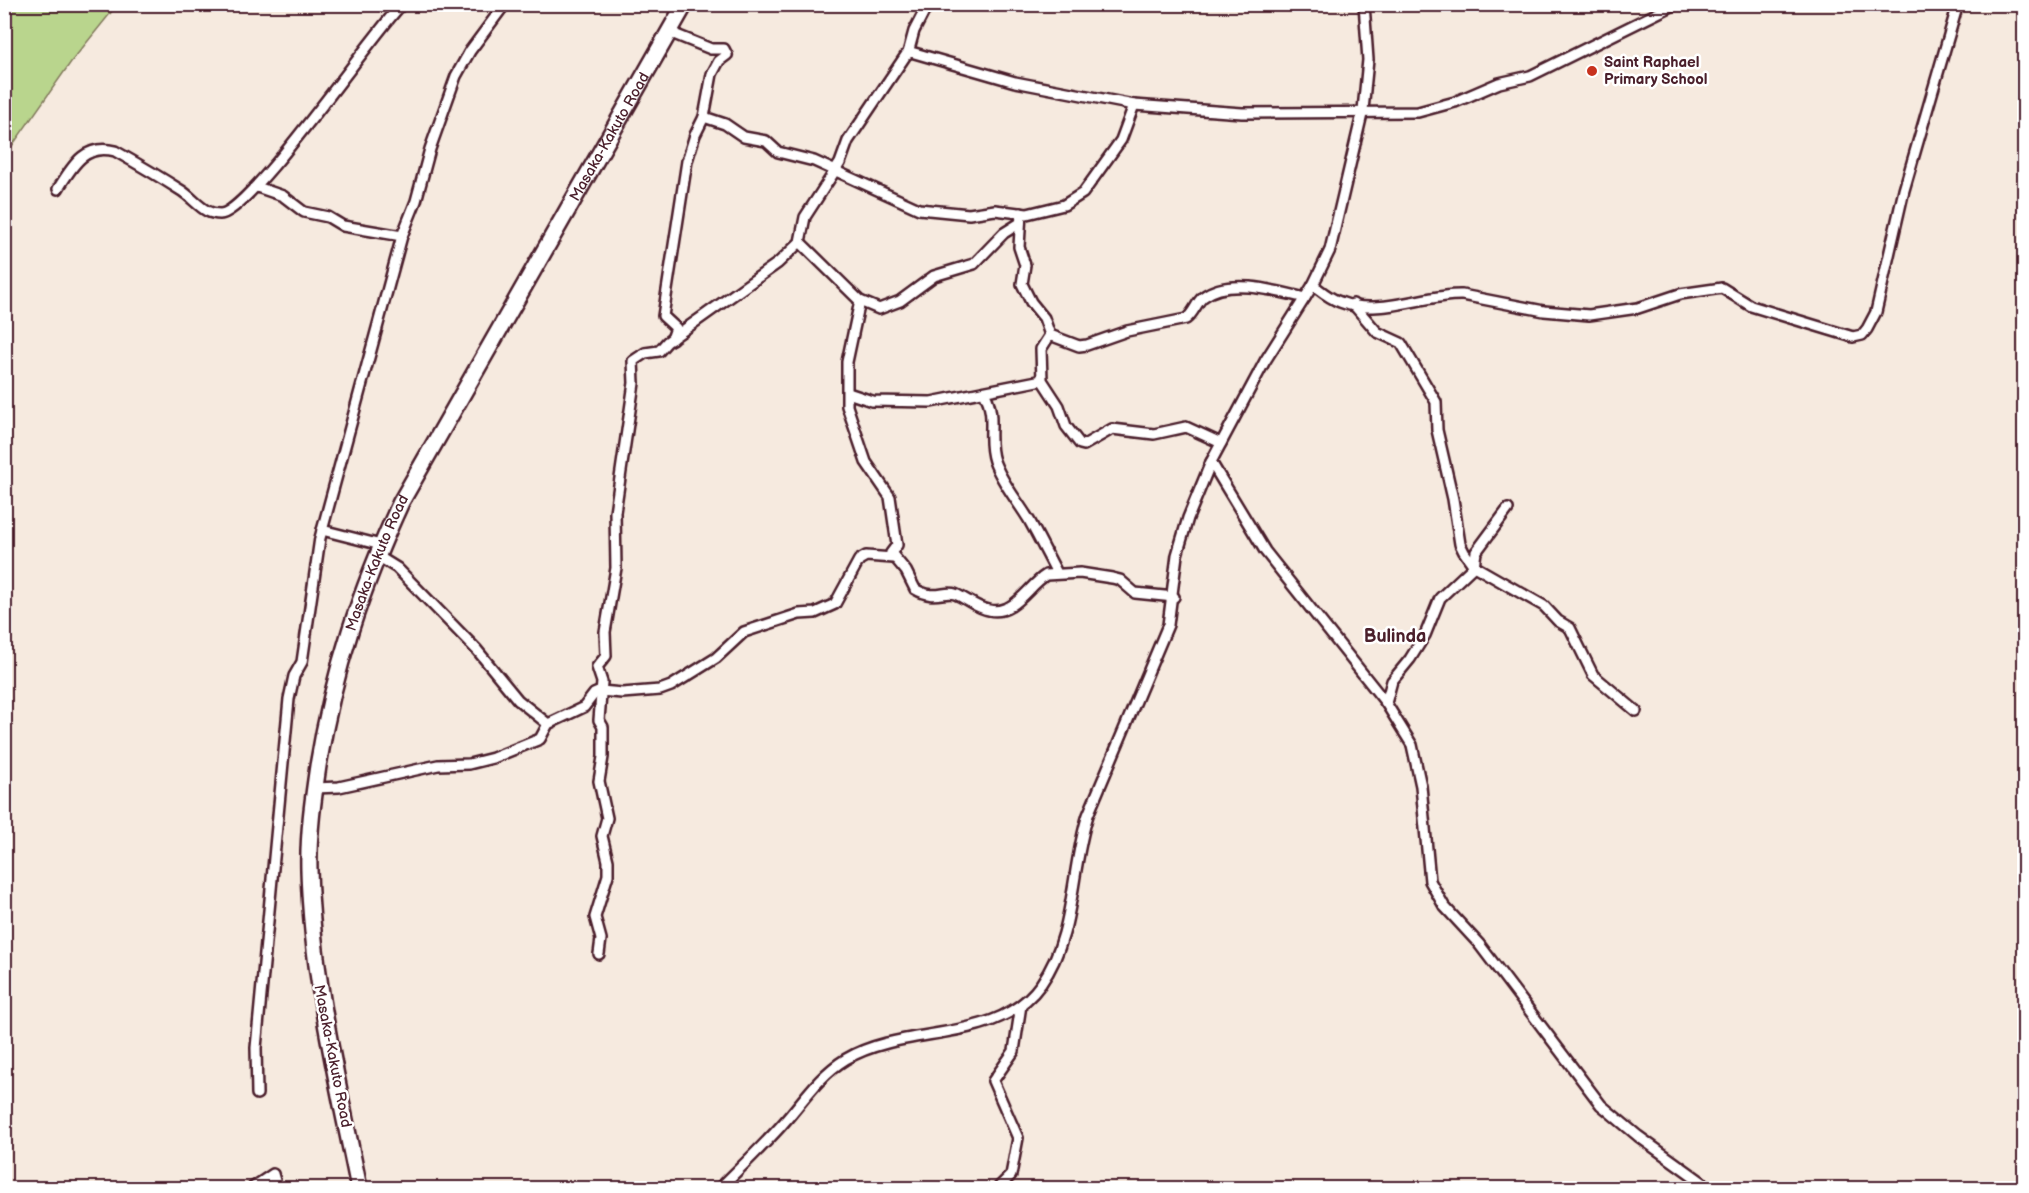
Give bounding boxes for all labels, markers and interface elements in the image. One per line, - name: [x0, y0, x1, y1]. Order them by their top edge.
- place label: Saint Raphael Primary School: [1604, 53, 1708, 89]
- marker: Saint Raphael Primary School: [1585, 64, 1599, 78]
- street label: Masaka-Kakuto Road: [566, 69, 654, 205]
- street label: Masaka-Kakuto Road: [342, 491, 413, 633]
- district label: Bulinda: [1364, 626, 1426, 647]
- street label: Masaka-Kakuto Road: [309, 983, 356, 1129]

